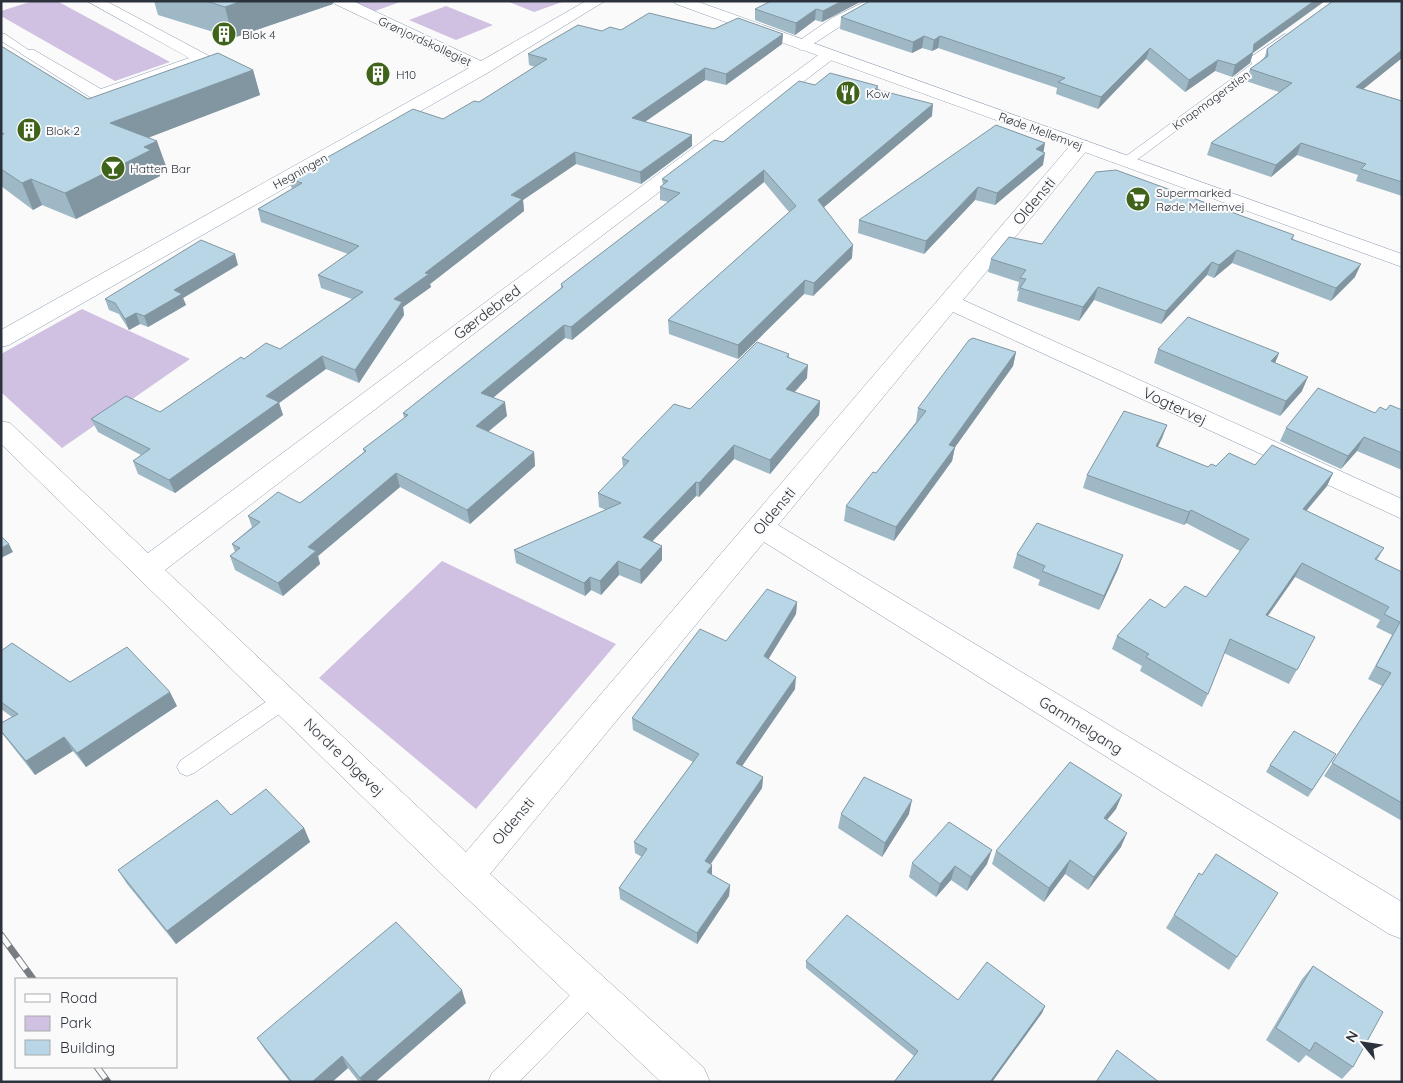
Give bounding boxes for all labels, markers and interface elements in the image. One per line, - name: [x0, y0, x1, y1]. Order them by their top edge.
- street label: Grønjordskollegiet: [376, 13, 474, 69]
- building icon: Blok 4: [211, 21, 237, 47]
- place label: Blok 4: [242, 27, 276, 42]
- building icon: H10: [365, 61, 391, 87]
- place label: H10: [396, 67, 416, 82]
- street label: Knapmagerstien: [1169, 67, 1253, 133]
- restaurant icon: Kow: [835, 80, 861, 106]
- place label: Kow: [866, 86, 890, 101]
- street label: Røde Mellemvej: [997, 109, 1085, 153]
- building icon: Blok 2: [16, 117, 42, 143]
- place label: Blok 2: [46, 123, 80, 138]
- street label: Hegningen: [270, 150, 330, 192]
- bar icon: Hatten Bar: [100, 155, 126, 181]
- place label: Hatten Bar: [130, 161, 191, 176]
- street label: Oldensti: [1009, 173, 1059, 229]
- place label: Supermarked Røde Mellemvej: [1156, 185, 1245, 214]
- supermarket icon: Supermarked Røde Mellemvej: [1125, 186, 1151, 212]
- street label: Gærdebred: [450, 281, 524, 343]
- street label: Vogtervej: [1140, 383, 1210, 429]
- street label: Oldensti: [749, 483, 799, 539]
- street label: Gammelgang: [1036, 692, 1126, 758]
- street label: Nordre Digevej: [300, 714, 388, 800]
- street label: Oldensti: [488, 793, 538, 849]
- legend: [15, 978, 178, 1068]
- text: Road: [60, 988, 97, 1007]
- text: Park: [60, 1013, 92, 1032]
- north arrow: [1338, 1018, 1388, 1068]
- text: N: [1341, 1028, 1362, 1045]
- text: Building: [60, 1038, 115, 1057]

